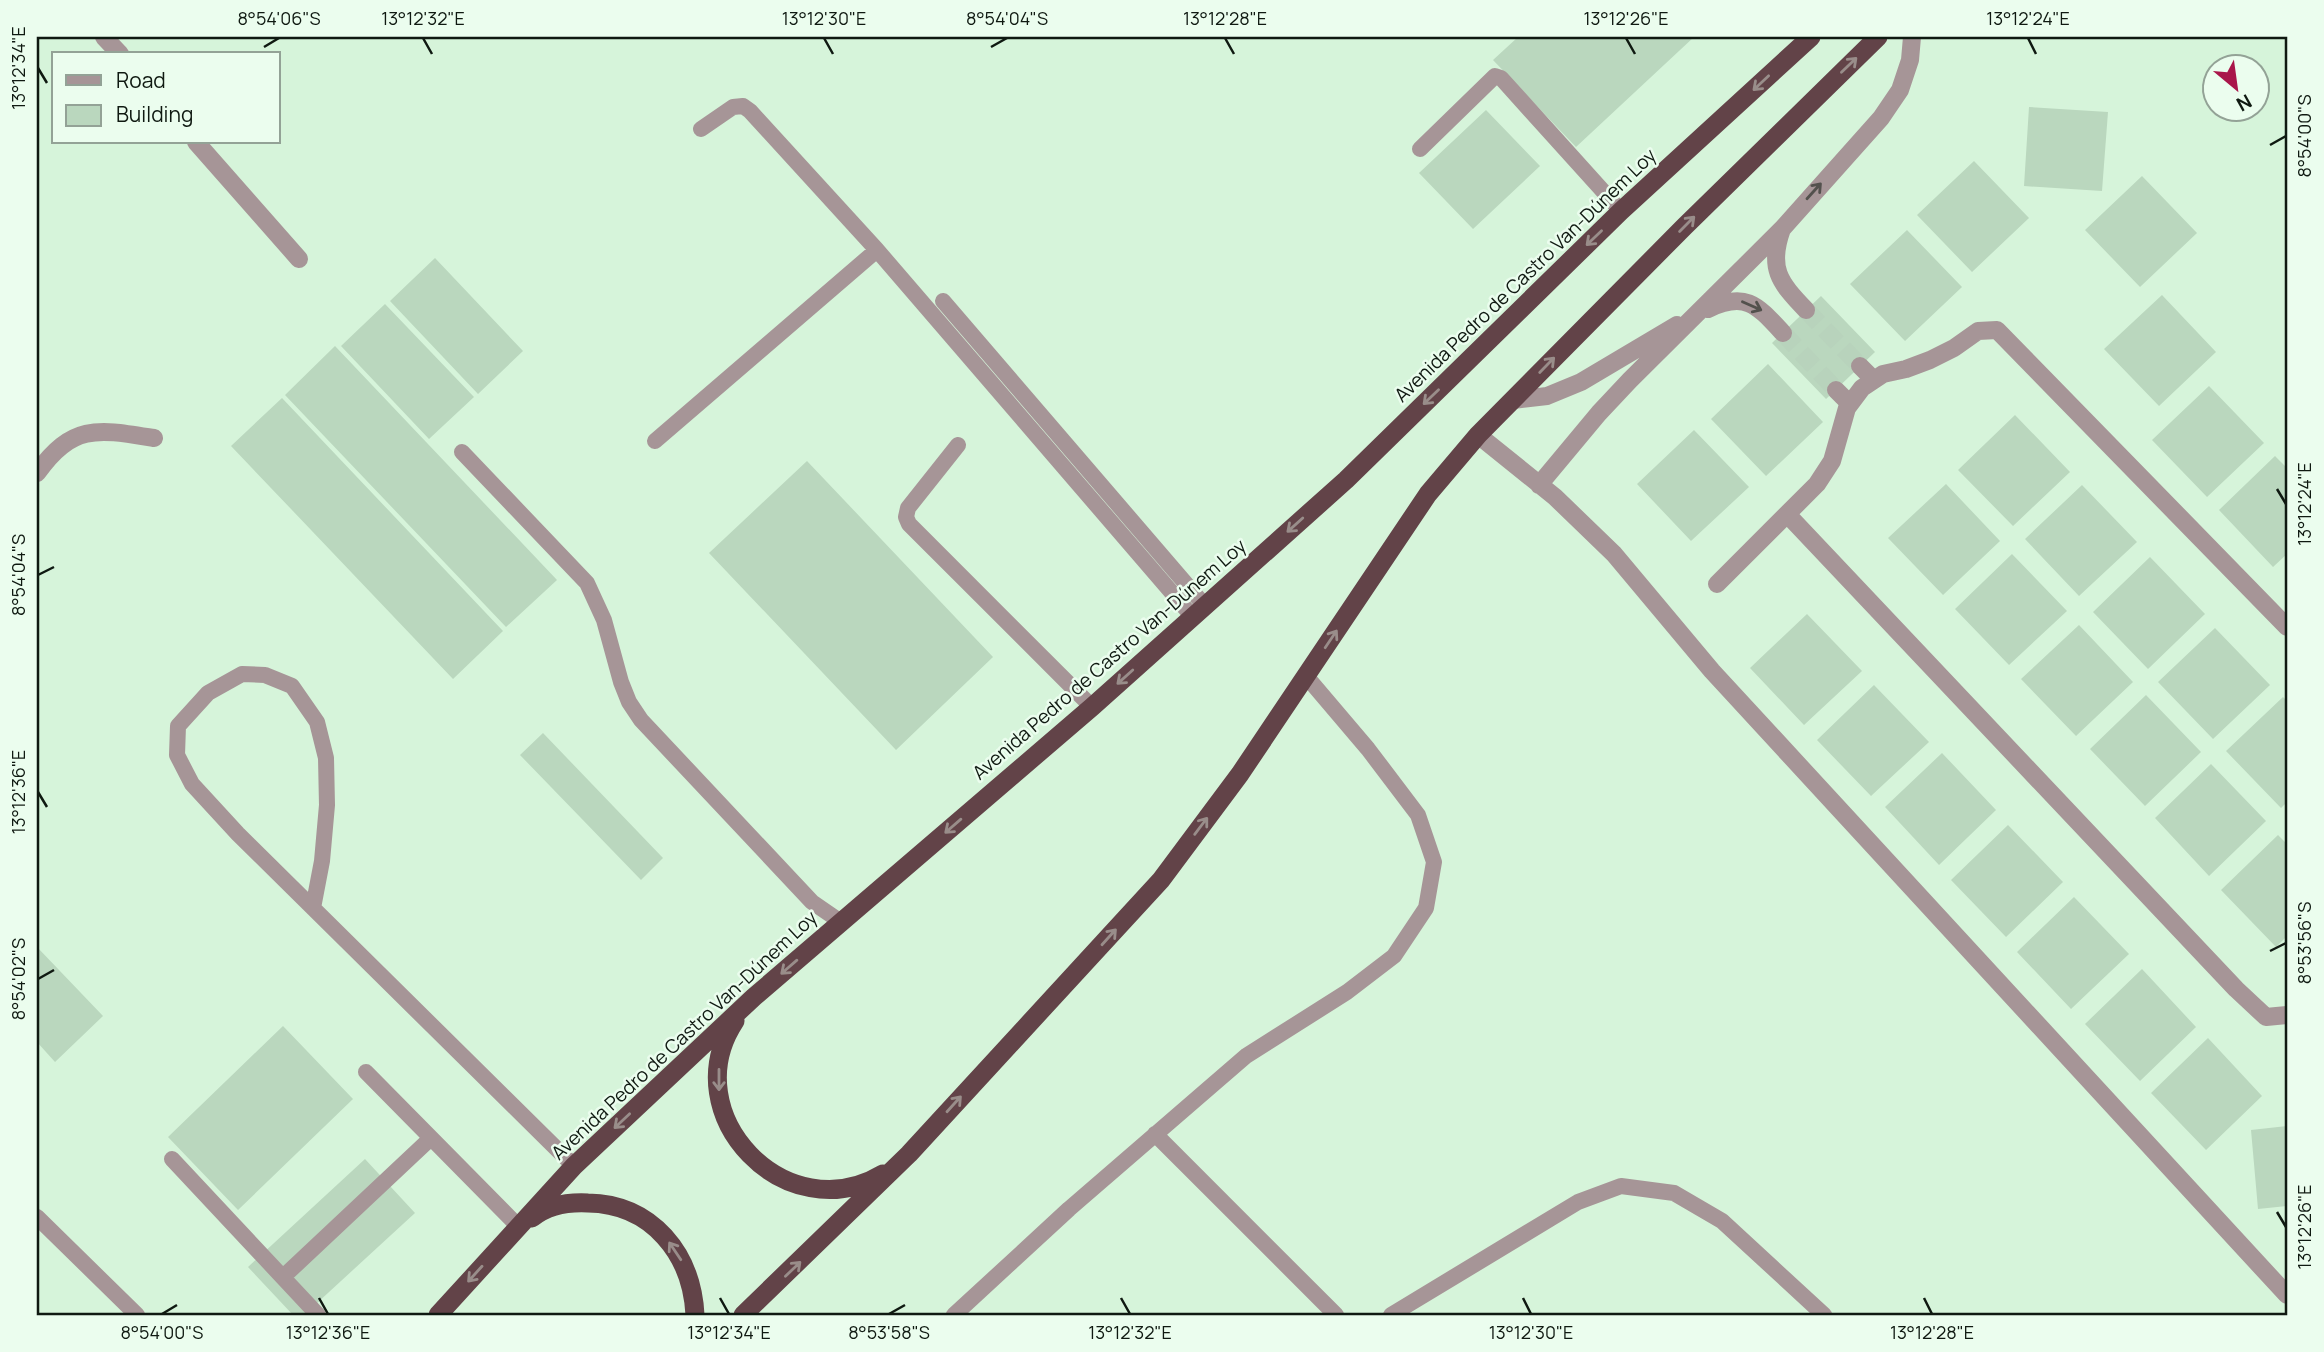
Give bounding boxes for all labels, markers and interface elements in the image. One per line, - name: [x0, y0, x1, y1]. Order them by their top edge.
- text: 8°54'06"S: [237, 6, 321, 30]
- text: 13°12'32"E: [381, 6, 465, 30]
- text: 13°12'30"E: [782, 6, 866, 30]
- text: 8°54'04"S: [966, 6, 1048, 30]
- text: 13°12'28"E: [1183, 6, 1267, 30]
- text: 13°12'26"E: [1584, 6, 1668, 30]
- text: 13°12'24"E: [1986, 6, 2070, 30]
- text: 13°12'34"E: [6, 26, 30, 110]
- legend: [52, 52, 280, 144]
- north arrow: [2202, 52, 2272, 122]
- one-way arrow: [1841, 56, 1858, 73]
- text: Road: [116, 66, 166, 94]
- one-way arrow: [1752, 75, 1770, 91]
- text: N: [2232, 88, 2257, 118]
- text: 8°54'00"S: [2292, 95, 2316, 177]
- text: Building: [116, 100, 193, 128]
- street label: Avenida Pedro de Castro Van-Dúnem Loy: [1388, 142, 1662, 408]
- one-way arrow: [1806, 183, 1822, 201]
- one-way arrow: [1678, 216, 1695, 233]
- one-way arrow: [1586, 229, 1603, 246]
- one-way arrow: [1741, 300, 1762, 313]
- one-way arrow: [1539, 357, 1556, 374]
- one-way arrow: [1423, 388, 1440, 405]
- text: 13°12'24"E: [2292, 462, 2316, 546]
- one-way arrow: [1287, 517, 1304, 534]
- street label: Avenida Pedro de Castro Van-Dúnem Loy: [967, 533, 1251, 785]
- text: 8°54'04"S: [6, 534, 30, 616]
- one-way arrow: [1324, 630, 1338, 649]
- one-way arrow: [1116, 669, 1134, 685]
- text: 13°12'36"E: [6, 750, 30, 834]
- one-way arrow: [1194, 817, 1209, 836]
- one-way arrow: [944, 818, 962, 834]
- text: 8°53'56"S: [2292, 902, 2316, 984]
- street label: Avenida Pedro de Castro Van-Dúnem Loy: [545, 905, 823, 1165]
- one-way arrow: [1101, 929, 1118, 946]
- text: 8°54'02"S: [6, 938, 30, 1020]
- one-way arrow: [780, 959, 798, 975]
- one-way arrow: [712, 1068, 726, 1091]
- one-way arrow: [946, 1095, 962, 1113]
- one-way arrow: [613, 1113, 631, 1129]
- text: 13°12'26"E: [2292, 1185, 2316, 1269]
- one-way arrow: [668, 1242, 682, 1261]
- one-way arrow: [784, 1260, 801, 1277]
- one-way arrow: [467, 1265, 483, 1283]
- text: 8°54'00"S: [121, 1320, 203, 1344]
- text: 13°12'36"E: [286, 1320, 370, 1344]
- text: 13°12'34"E: [687, 1320, 771, 1344]
- text: 8°53'58"S: [848, 1320, 930, 1344]
- text: 13°12'32"E: [1088, 1320, 1172, 1344]
- text: 13°12'30"E: [1489, 1320, 1573, 1344]
- text: 13°12'28"E: [1890, 1320, 1974, 1344]

